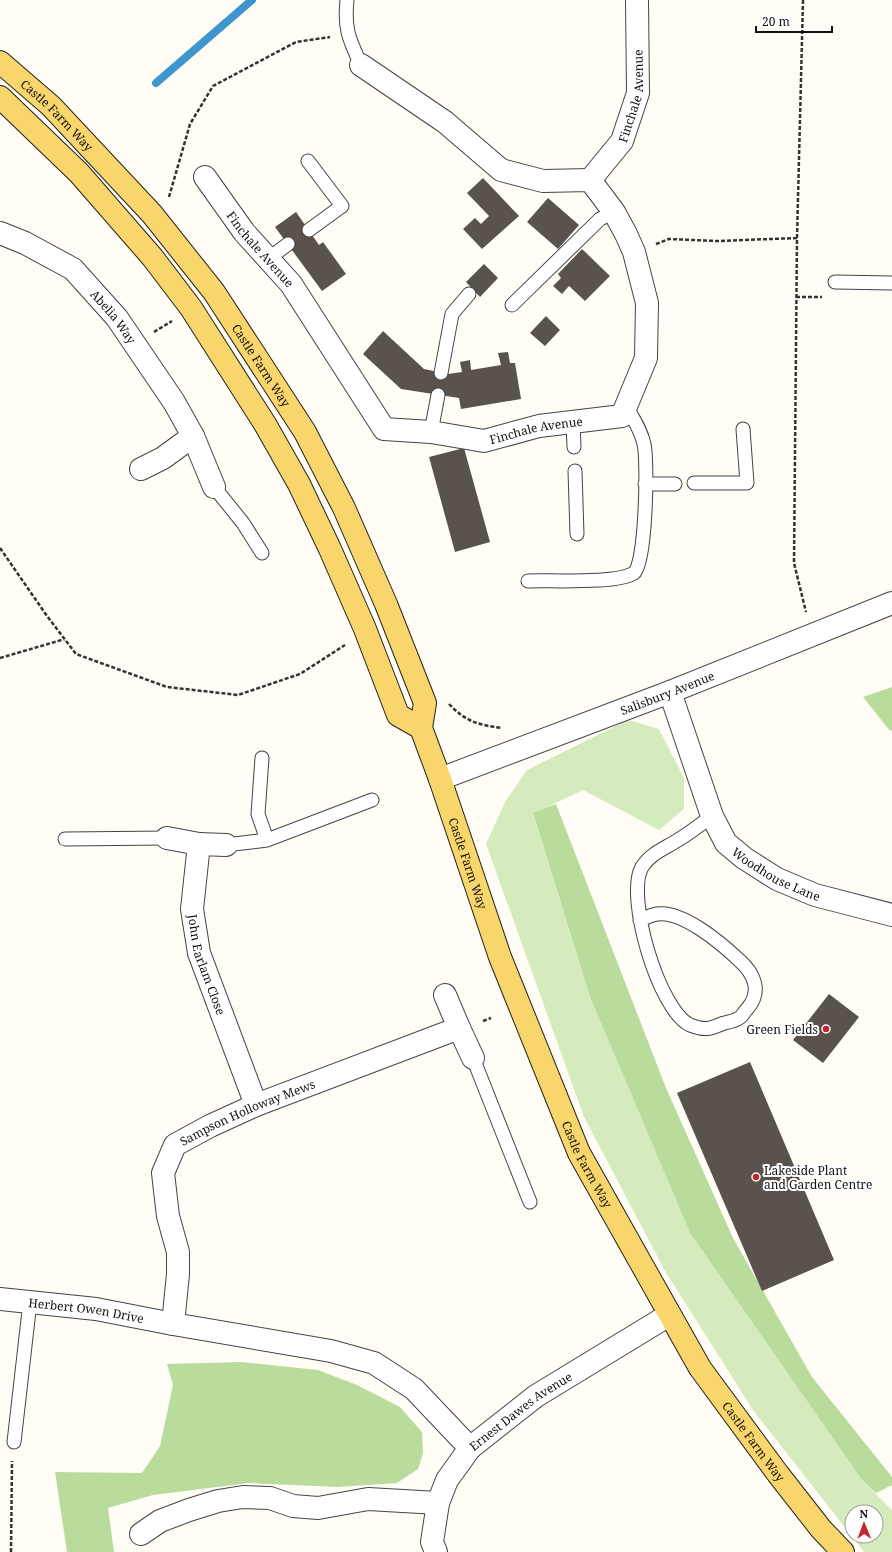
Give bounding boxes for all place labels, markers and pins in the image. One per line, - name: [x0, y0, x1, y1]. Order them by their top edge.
- place label: Green Fields: [746, 1021, 818, 1038]
- marker: Green Fields: [821, 1024, 831, 1034]
- place label: Lakeside Plant and Garden Centre: [764, 1162, 872, 1193]
- marker: Lakeside Plant and Garden Centre: [751, 1172, 761, 1182]

